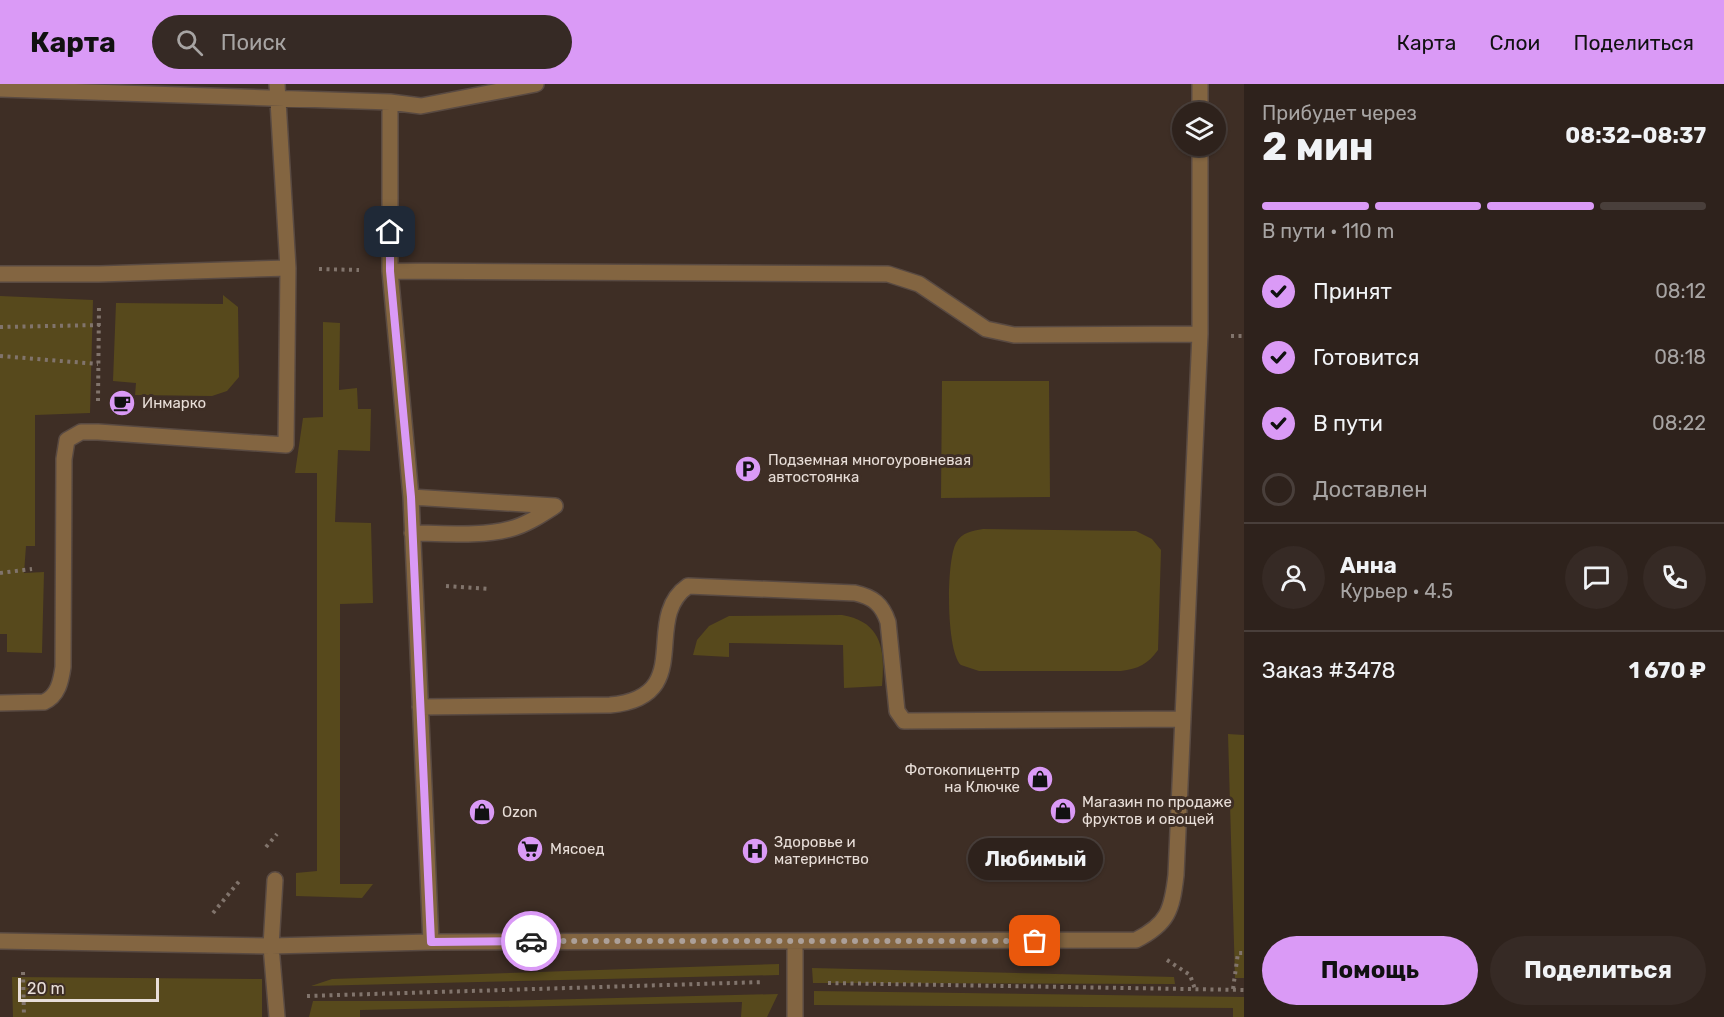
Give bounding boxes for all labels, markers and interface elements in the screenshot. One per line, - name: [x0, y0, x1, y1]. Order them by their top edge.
- search box: [152, 15, 572, 69]
- text: Карта: [30, 26, 116, 59]
- icon: search: [173, 26, 206, 59]
- text: Поиск: [221, 29, 286, 56]
- text: Карта: [1396, 30, 1456, 55]
- text: Слои: [1489, 30, 1540, 55]
- text: Поделиться: [1573, 30, 1694, 55]
- text: Прибудет через: [1262, 101, 1417, 125]
- map controls: [1172, 102, 1226, 156]
- button: layers: [1172, 102, 1226, 156]
- text: 08:32–08:37: [1565, 122, 1706, 149]
- text: 2 мин: [1262, 124, 1374, 170]
- pin: [364, 206, 415, 257]
- icon: home: [373, 215, 406, 248]
- text: В пути · 110 m: [1262, 219, 1394, 243]
- icon: check: [1262, 275, 1295, 308]
- text: Принят: [1313, 278, 1392, 305]
- text: 08:12: [1655, 279, 1706, 303]
- icon: check: [1262, 341, 1295, 374]
- text: Готовится: [1313, 344, 1419, 371]
- text: 08:18: [1654, 345, 1706, 369]
- cafe icon: Инмарко: [107, 388, 137, 418]
- place label: Инмарко: [142, 394, 206, 412]
- icon: check: [1262, 407, 1295, 440]
- text: В пути: [1313, 410, 1383, 437]
- text: 08:22: [1652, 411, 1706, 435]
- place label: Подземная многоуровневая автостоянка: [768, 451, 971, 486]
- parking icon: Подземная многоуровневая автостоянка: [733, 454, 763, 484]
- text: Доставлен: [1313, 476, 1428, 503]
- button: person: [1262, 546, 1325, 609]
- button: chat: [1565, 546, 1628, 609]
- button: phone: [1643, 546, 1706, 609]
- text: Анна: [1340, 552, 1397, 579]
- text: Курьер · 4.5: [1340, 579, 1453, 603]
- text: Заказ #3478: [1262, 657, 1396, 684]
- text: 1 670 ₽: [1629, 657, 1706, 684]
- place label: Фотокопицентр на Ключке: [905, 761, 1020, 796]
- shop icon: Фотокопицентр на Ключке: [1025, 764, 1055, 794]
- place label: Магазин по продаже фруктов и овощей: [1082, 793, 1232, 828]
- shop icon: Магазин по продаже фруктов и овощей: [1048, 796, 1078, 826]
- shop icon: Ozon: [467, 797, 497, 827]
- place label: Ozon: [502, 803, 537, 821]
- place label: Здоровье и материнство: [774, 833, 869, 868]
- supermarket icon: Мясоед: [515, 834, 545, 864]
- hospital icon: Здоровье и материнство: [740, 836, 770, 866]
- callout: Любимый: [968, 839, 1102, 881]
- place label: Мясоед: [550, 840, 604, 858]
- text: Любимый: [985, 847, 1086, 871]
- courier: [501, 911, 561, 971]
- pin: [1009, 915, 1060, 966]
- icon: bag: [1018, 924, 1051, 957]
- icon: car: [515, 925, 548, 958]
- button: Помощь: [1262, 936, 1478, 1005]
- button: Поделиться: [1490, 936, 1706, 1005]
- scale bar: [18, 975, 159, 1002]
- text: 20 m: [27, 979, 65, 998]

